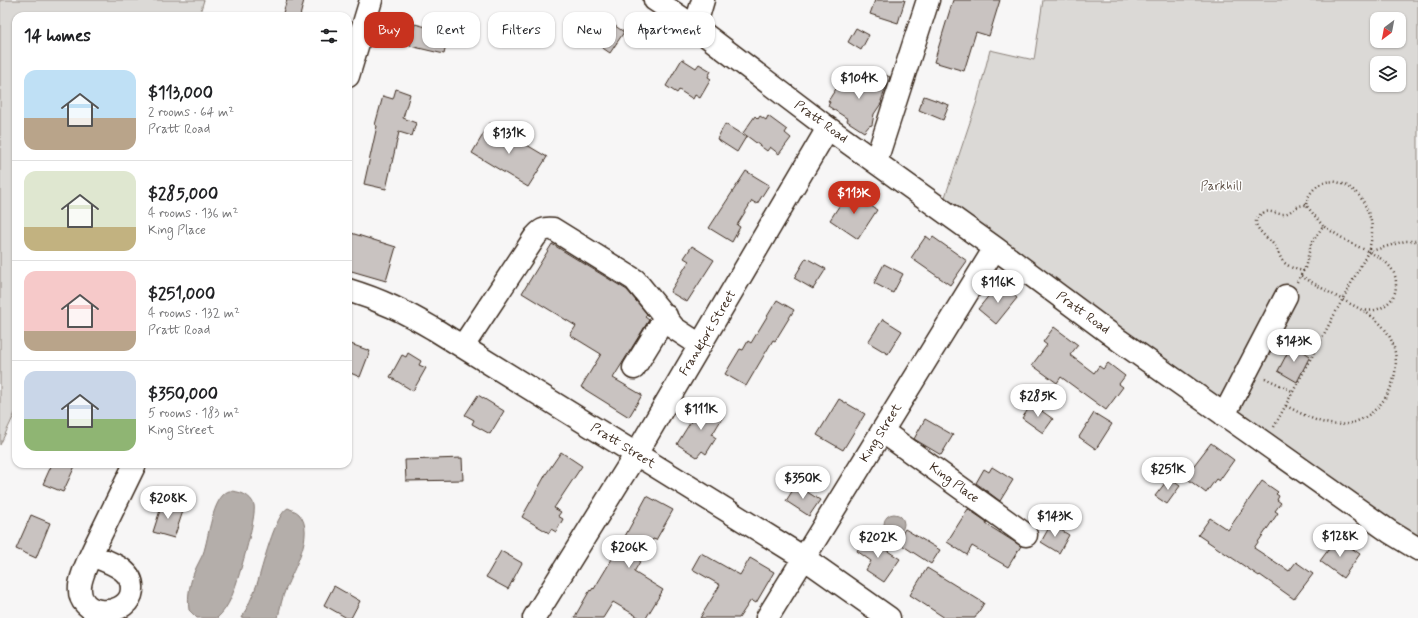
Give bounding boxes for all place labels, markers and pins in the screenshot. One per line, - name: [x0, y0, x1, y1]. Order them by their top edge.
- pin: $104K: [831, 66, 887, 100]
- pin: $131K: [481, 121, 537, 155]
- pin: $113K: [826, 181, 882, 215]
- pin: $116K: [970, 270, 1026, 304]
- pin: $143K: [1266, 329, 1322, 363]
- pin: $285K: [1010, 384, 1066, 418]
- pin: $111K: [673, 397, 729, 431]
- pin: $251K: [1140, 457, 1196, 491]
- pin: $350K: [775, 466, 831, 500]
- pin: $208K: [140, 486, 196, 520]
- pin: $143K: [1027, 504, 1083, 538]
- pin: $128K: [1312, 524, 1368, 558]
- pin: $202K: [850, 525, 906, 559]
- pin: $206K: [601, 535, 657, 569]

